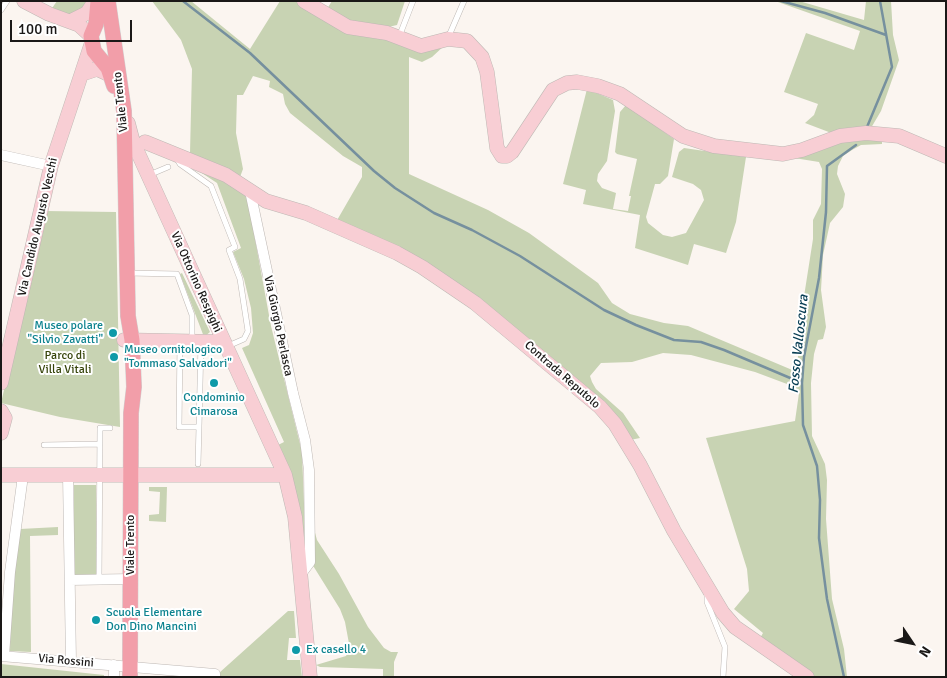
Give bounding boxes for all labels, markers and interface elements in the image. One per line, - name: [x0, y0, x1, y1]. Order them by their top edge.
- scale bar: [12, 10, 135, 42]
- text: 100 m: [18, 20, 58, 38]
- street label: Viale Trento: [111, 71, 131, 133]
- street label: Via Candido Augusto Vecchi: [15, 156, 61, 298]
- street label: Via Ottorino Respighi: [167, 229, 225, 335]
- street label: Via Giorgio Perlasca: [260, 274, 296, 378]
- water label: Fosso Valloscura: [785, 294, 813, 394]
- place label: Museo polare "Silvio Zavatti": [27, 319, 103, 347]
- marker: Museo polare "Silvio Zavatti": [107, 327, 119, 339]
- street label: Contrada Reputolo: [521, 338, 603, 412]
- place label: Museo ornitologico "Tommaso Salvadori": [124, 343, 232, 371]
- park label: Parco di Villa Vitali: [39, 349, 91, 377]
- marker: Museo ornitologico "Tommaso Salvadori": [108, 351, 120, 363]
- marker: Condominio Cimarosa: [208, 377, 220, 389]
- place label: Condominio Cimarosa: [183, 391, 245, 419]
- street label: Viale Trento: [124, 515, 138, 575]
- place label: Scuola Elementare Don Dino Mancini: [106, 606, 202, 634]
- marker: Scuola Elementare Don Dino Mancini: [90, 614, 102, 626]
- north arrow: [887, 618, 937, 668]
- place label: Ex casello 4: [306, 643, 366, 657]
- text: N: [915, 643, 935, 660]
- marker: Ex casello 4: [290, 644, 302, 656]
- street label: Via Rossini: [38, 651, 94, 671]

